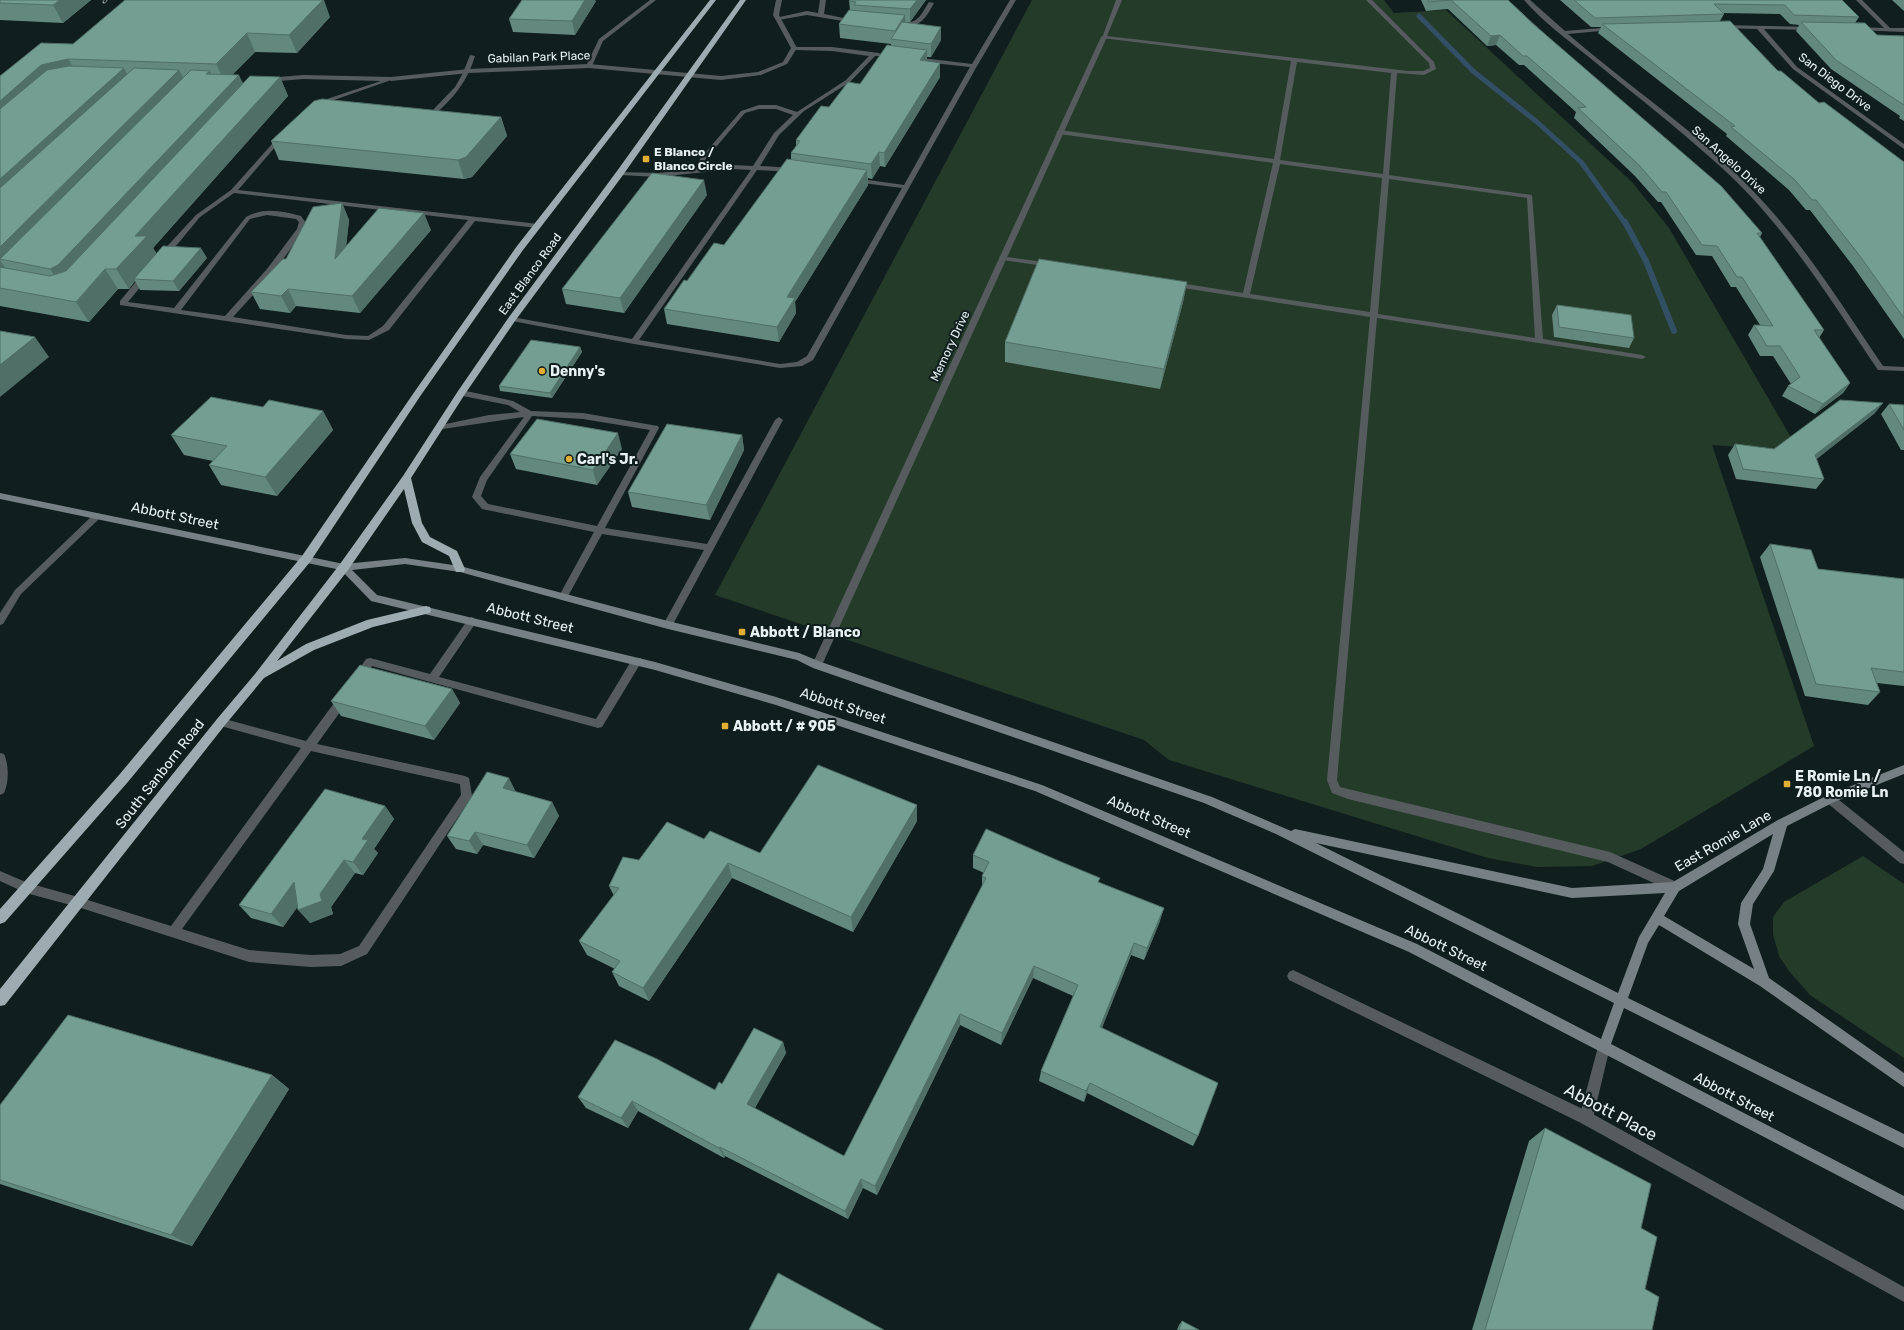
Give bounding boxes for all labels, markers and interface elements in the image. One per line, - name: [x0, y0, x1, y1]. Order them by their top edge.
- street label: Gabilan Park Place: [487, 48, 591, 66]
- street label: San Diego Drive: [1796, 50, 1875, 114]
- street label: San Angelo Drive: [1689, 123, 1769, 197]
- place label: E Blanco / Blanco Circle: [654, 145, 733, 173]
- marker: E Blanco / Blanco Circle: [641, 154, 651, 164]
- street label: East Blanco Road: [496, 231, 564, 317]
- street label: Memory Drive: [927, 308, 973, 384]
- place label: Denny's: [550, 363, 606, 380]
- marker: Denny's: [537, 366, 547, 376]
- place label: Carl's Jr.: [577, 451, 638, 468]
- marker: Carl's Jr.: [564, 454, 574, 464]
- street label: Abbott Street: [130, 498, 221, 534]
- street label: Abbott Street: [485, 599, 576, 637]
- place label: Abbott / Blanco: [750, 624, 861, 641]
- marker: Abbott / Blanco: [737, 627, 747, 637]
- street label: Abbott Street: [798, 684, 888, 728]
- street label: South Sanborn Road: [112, 716, 208, 832]
- place label: Abbott / # 905: [733, 718, 836, 735]
- marker: Abbott / # 905: [720, 721, 730, 731]
- place label: E Romie Ln / 780 Romie Ln: [1795, 768, 1889, 801]
- marker: E Romie Ln / 780 Romie Ln: [1782, 779, 1792, 789]
- street label: Abbott Street: [1105, 792, 1194, 842]
- street label: East Romie Lane: [1672, 806, 1774, 875]
- street label: Abbott Street: [1402, 921, 1490, 975]
- street label: Abbott Street: [1691, 1069, 1778, 1126]
- street label: Abbott Place: [1561, 1079, 1661, 1145]

